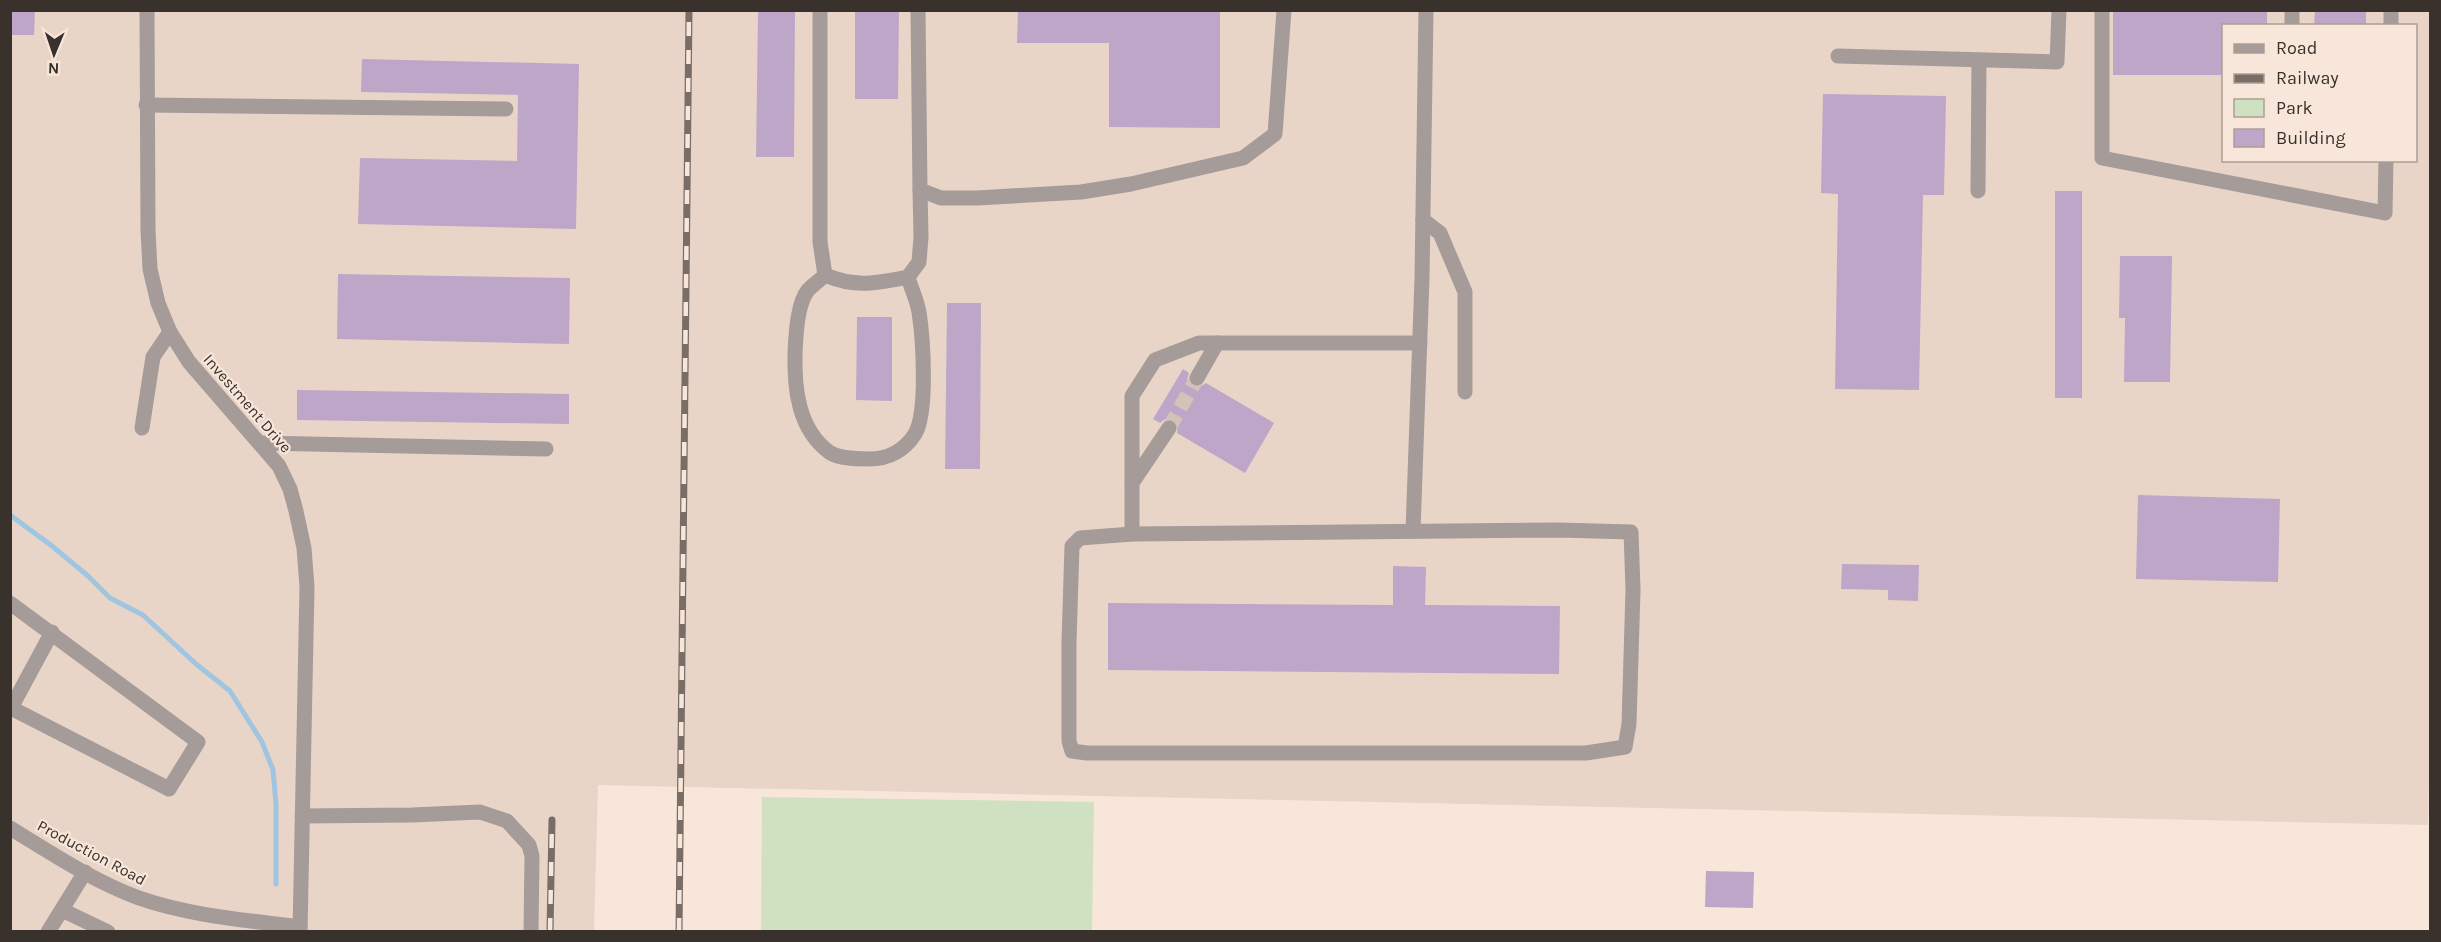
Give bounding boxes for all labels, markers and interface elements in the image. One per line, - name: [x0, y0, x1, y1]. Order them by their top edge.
- north arrow: [24, 24, 84, 84]
- legend: [2222, 24, 2417, 162]
- text: Road: [2276, 37, 2317, 59]
- text: N: [47, 59, 60, 78]
- text: Railway: [2276, 67, 2339, 89]
- text: Park: [2276, 97, 2313, 119]
- text: Building: [2276, 127, 2346, 149]
- street label: Investment Drive: [200, 350, 296, 457]
- street label: Production Road: [34, 816, 149, 889]

